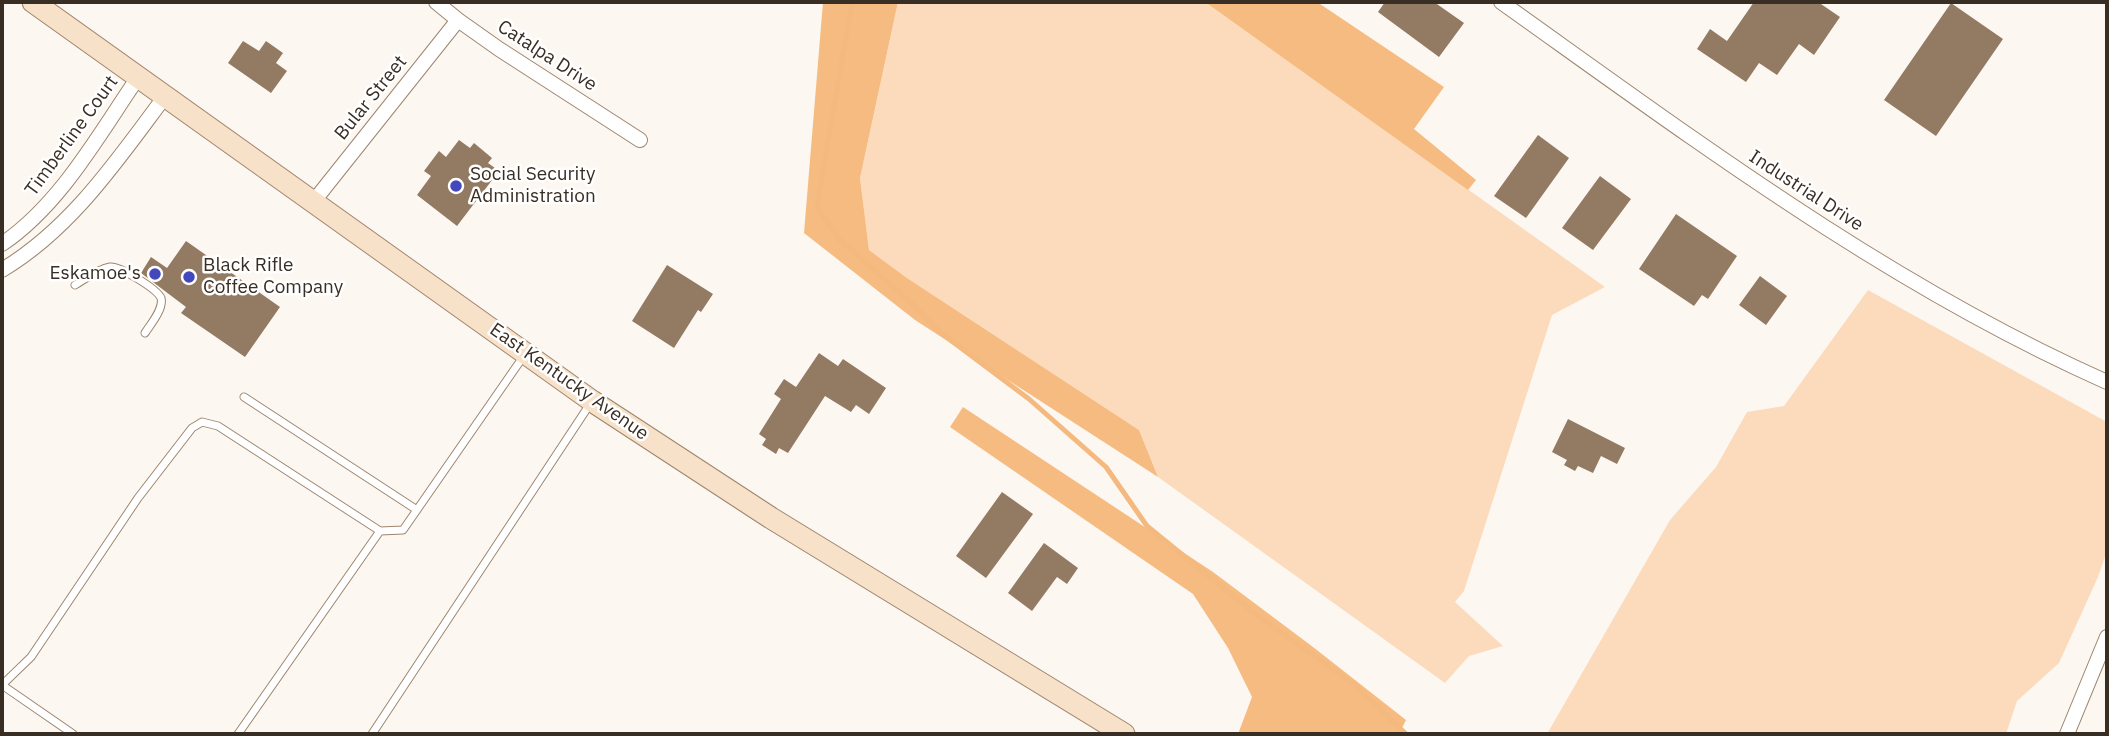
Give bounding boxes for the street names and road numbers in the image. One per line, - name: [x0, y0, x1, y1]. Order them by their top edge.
- street label: Catalpa Drive: [493, 15, 601, 97]
- street label: Bular Street: [330, 51, 412, 145]
- street label: Timberline Court: [21, 71, 123, 201]
- street label: Industrial Drive: [1745, 146, 1867, 236]
- street label: East Kentucky Avenue: [485, 319, 653, 445]

